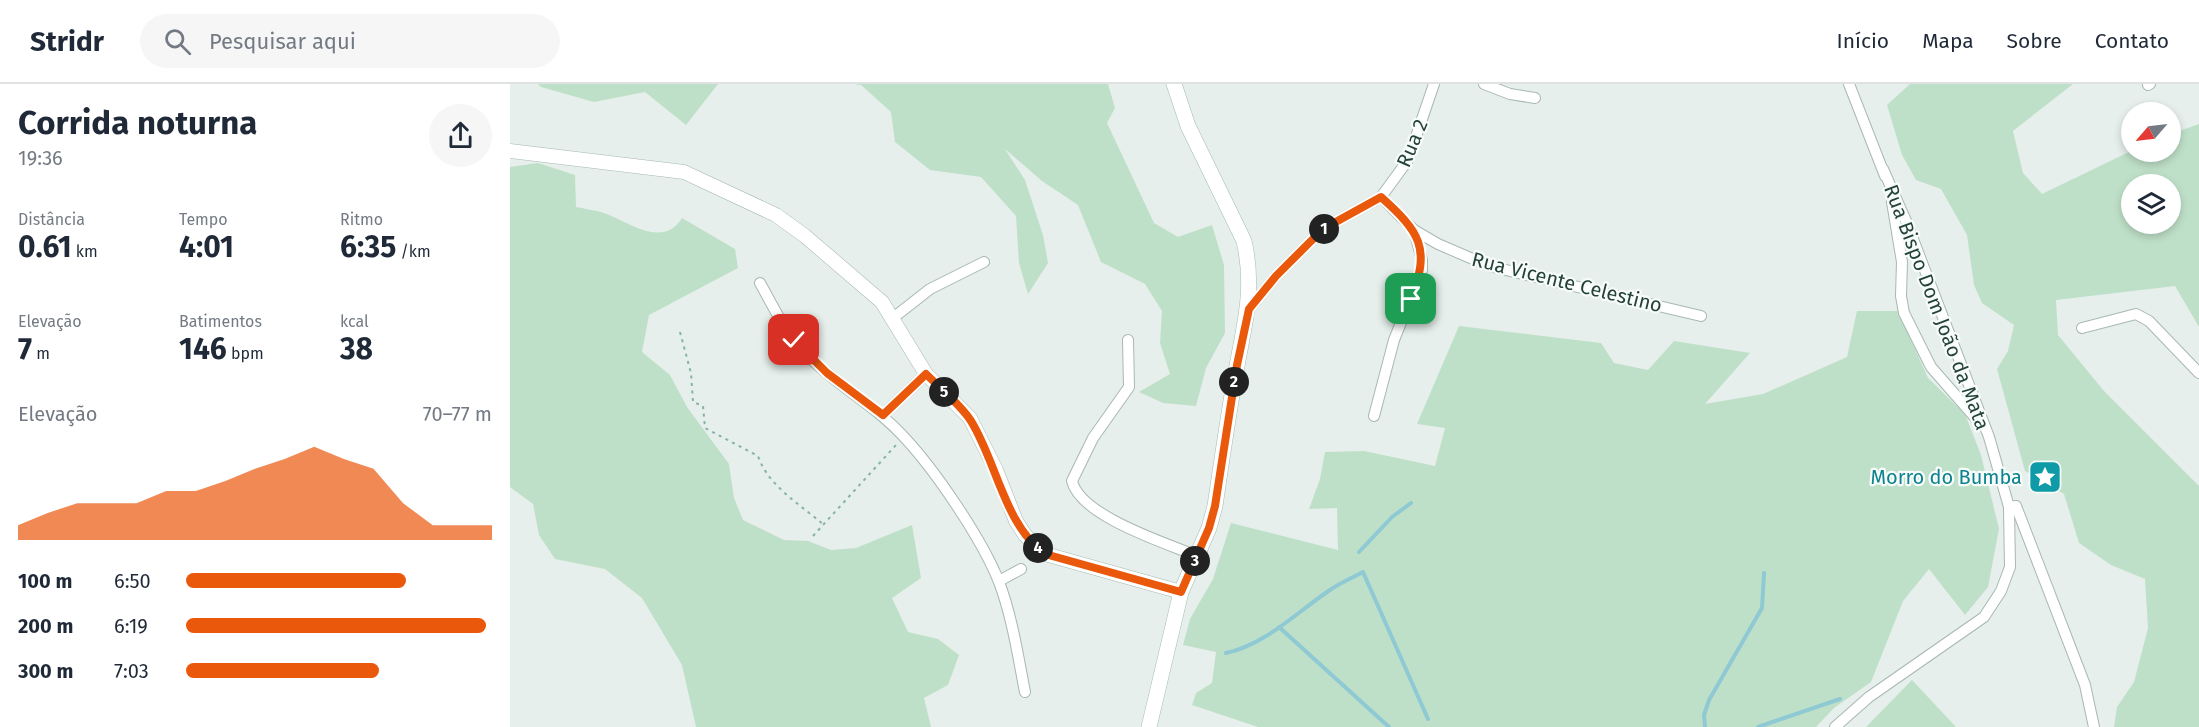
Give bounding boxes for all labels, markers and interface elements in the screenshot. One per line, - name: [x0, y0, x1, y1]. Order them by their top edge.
- search box: [140, 14, 560, 68]
- text: Stridr: [30, 25, 104, 58]
- icon: search: [161, 25, 194, 58]
- text: Pesquisar aqui: [209, 28, 356, 55]
- text: Início: [1836, 28, 1889, 54]
- text: Mapa: [1922, 28, 1974, 54]
- text: Sobre: [2007, 28, 2062, 54]
- text: Contato: [2095, 28, 2169, 54]
- north arrow: [2121, 102, 2181, 162]
- map controls: [2121, 102, 2181, 234]
- text: Corrida noturna: [18, 103, 257, 143]
- button: share: [429, 104, 492, 167]
- street label: Rua 2: [1391, 115, 1433, 171]
- text: 19:36: [18, 146, 63, 170]
- button: layers: [2121, 174, 2181, 234]
- street label: Rua Bispo Dom João da Mata: [1879, 181, 1995, 433]
- text: Distância: [18, 210, 85, 229]
- text: Tempo: [179, 210, 228, 229]
- text: Ritmo: [340, 210, 383, 229]
- pin: 1: [1309, 214, 1339, 244]
- text: 1: [1320, 219, 1328, 238]
- text: 0.61: [18, 229, 72, 265]
- text: 4:01: [179, 229, 234, 265]
- text: 6:35: [340, 229, 396, 265]
- text: km: [72, 242, 98, 261]
- text: /km: [396, 242, 431, 261]
- street label: Rua Vicente Celestino: [1469, 247, 1665, 317]
- pin: [1385, 273, 1436, 324]
- icon: arrive: [1394, 282, 1427, 315]
- text: Elevação: [18, 312, 82, 331]
- text: Batimentos: [179, 312, 262, 331]
- text: kcal: [340, 312, 369, 331]
- pin: [768, 314, 819, 365]
- icon: check: [777, 323, 810, 356]
- text: 7: [18, 331, 32, 367]
- text: 146: [179, 331, 227, 367]
- text: 38: [340, 331, 373, 367]
- text: m: [32, 344, 50, 363]
- text: bpm: [227, 344, 264, 363]
- pin: 2: [1219, 367, 1249, 397]
- text: 2: [1230, 372, 1238, 391]
- pin: 5: [929, 377, 959, 407]
- text: 5: [940, 382, 948, 401]
- text: Elevação: [18, 402, 97, 426]
- text: 70–77 m: [423, 402, 492, 426]
- place icon: Morro do Bumba: [2027, 459, 2063, 495]
- place label: Morro do Bumba: [1871, 465, 2022, 489]
- pin: 4: [1023, 533, 1053, 563]
- text: 4: [1033, 538, 1043, 557]
- pin: 3: [1180, 546, 1210, 576]
- text: 3: [1191, 551, 1199, 570]
- text: 100 m: [18, 569, 72, 593]
- text: 6:50: [114, 569, 151, 593]
- text: 200 m: [18, 614, 73, 638]
- text: 6:19: [114, 614, 148, 638]
- text: 300 m: [18, 659, 73, 683]
- text: 7:03: [114, 659, 149, 683]

